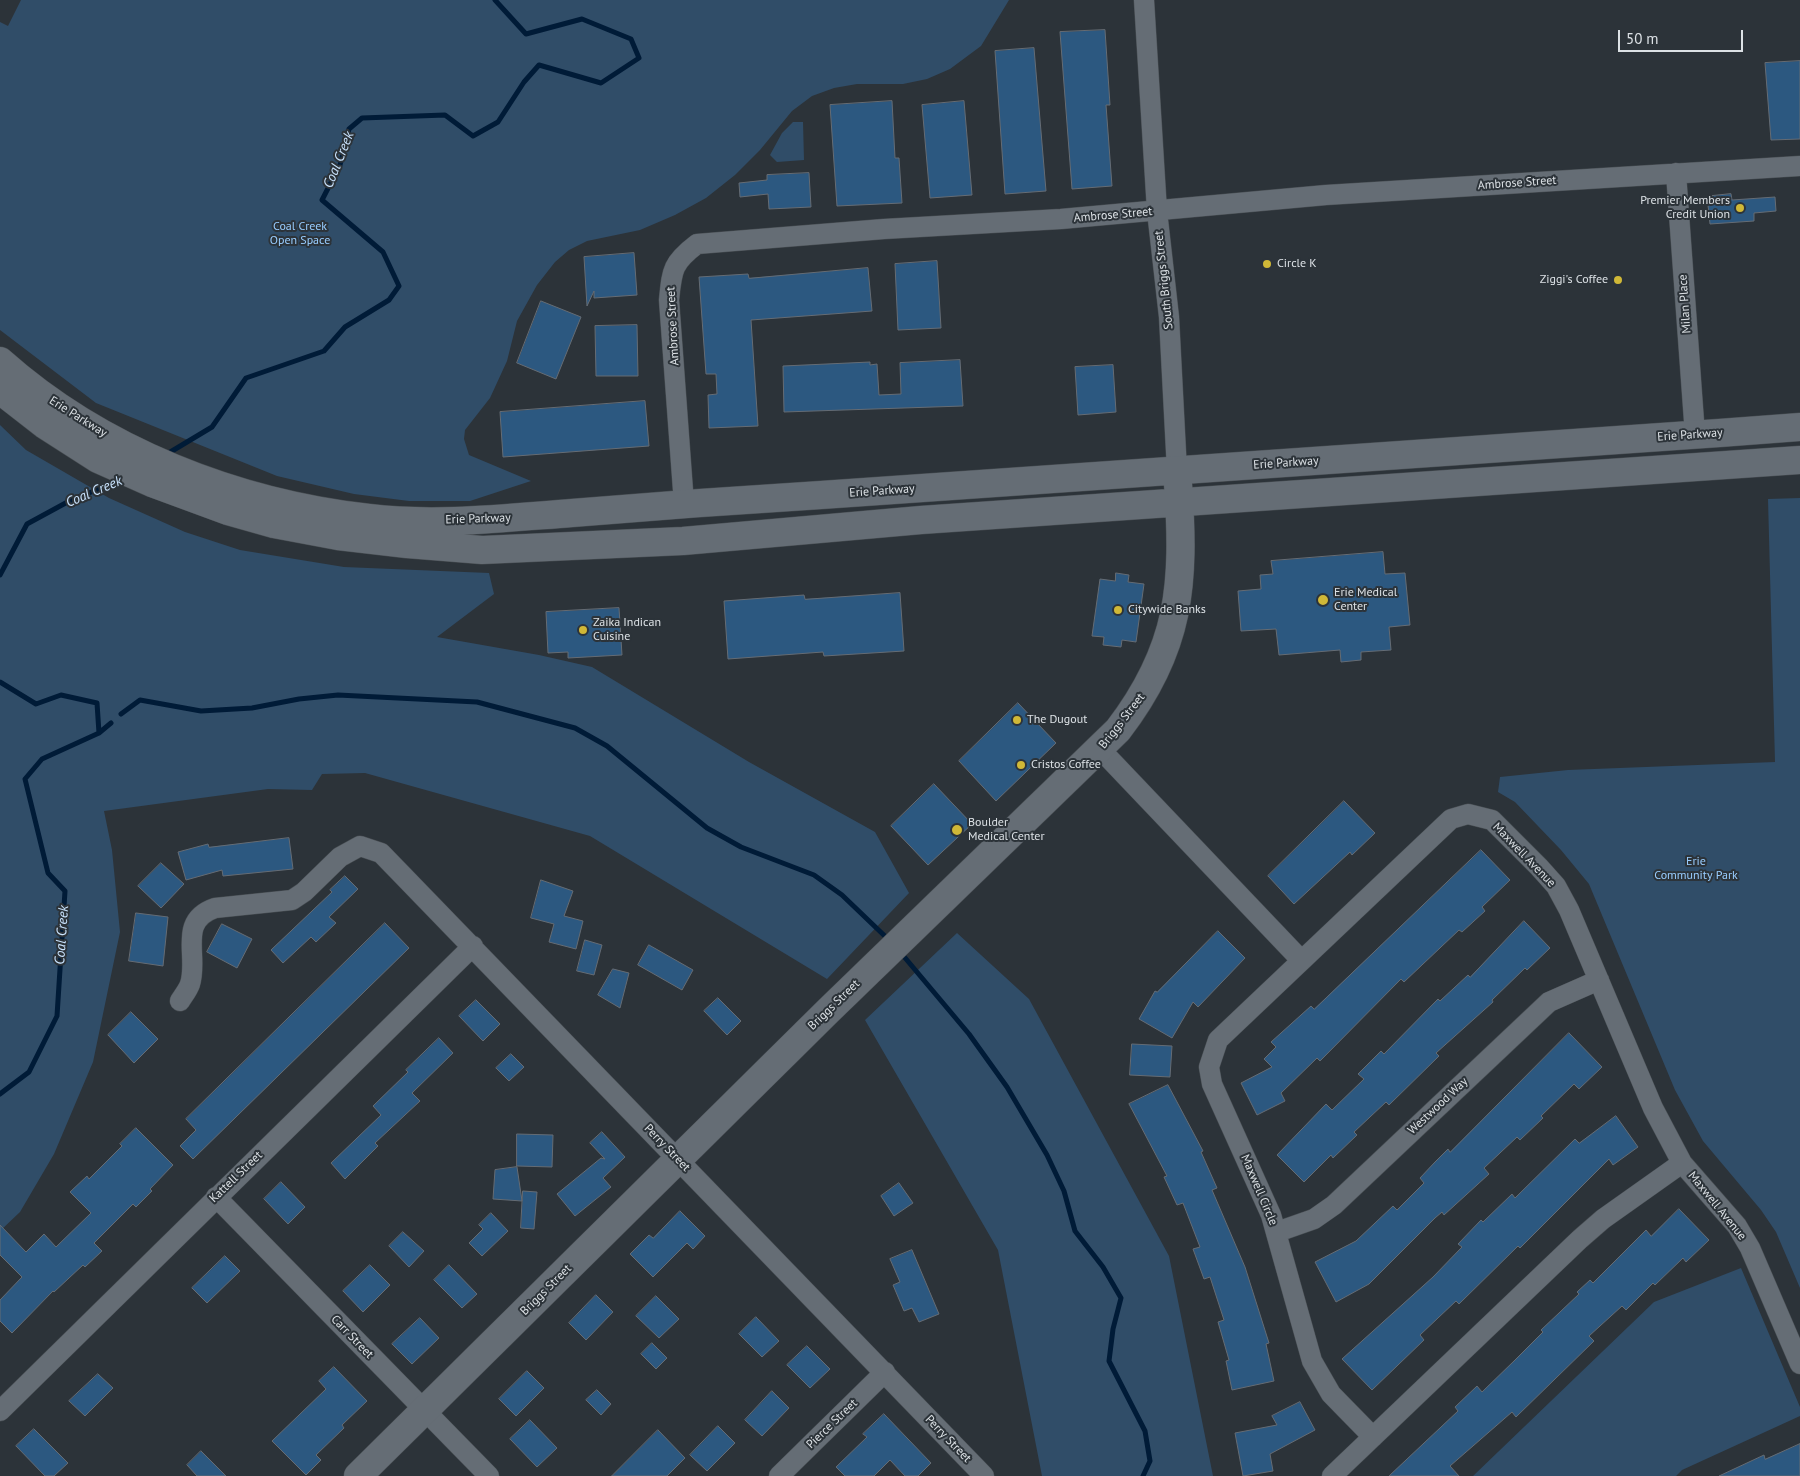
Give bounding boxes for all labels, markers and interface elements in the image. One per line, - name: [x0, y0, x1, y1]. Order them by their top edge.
- scale bar: [1620, 20, 1745, 52]
- text: 50 m: [1626, 29, 1659, 48]
- water label: Coal Creek: [320, 129, 358, 191]
- street label: Ambrose Street: [1477, 173, 1557, 193]
- place label: Premier Members Credit Union: [1640, 194, 1730, 222]
- marker: Premier Members Credit Union: [1734, 202, 1746, 214]
- street label: Ambrose Street: [1073, 204, 1153, 226]
- park label: Coal Creek Open Space: [270, 220, 330, 248]
- street label: South Briggs Street: [1152, 230, 1176, 330]
- place label: Circle K: [1277, 257, 1317, 271]
- marker: Circle K: [1261, 258, 1273, 270]
- place label: Ziggi's Coffee: [1540, 273, 1608, 287]
- marker: Ziggi's Coffee: [1612, 274, 1624, 286]
- street label: Milan Place: [1676, 274, 1694, 334]
- street label: Ambrose Street: [664, 286, 682, 366]
- street label: Erie Parkway: [46, 394, 110, 440]
- street label: Erie Parkway: [1657, 426, 1723, 444]
- street label: Erie Parkway: [1253, 454, 1319, 472]
- water label: Coal Creek: [63, 473, 125, 511]
- street label: Erie Parkway: [849, 482, 915, 500]
- street label: Erie Parkway: [445, 511, 511, 527]
- place label: Erie Medical Center: [1334, 586, 1397, 614]
- marker: Erie Medical Center: [1316, 593, 1330, 607]
- place label: Citywide Banks: [1128, 603, 1206, 617]
- marker: Citywide Banks: [1112, 604, 1124, 616]
- place label: Zaika Indican Cuisine: [593, 616, 661, 644]
- marker: Zaika Indican Cuisine: [577, 624, 589, 636]
- street label: Briggs Street: [1096, 691, 1148, 751]
- place label: The Dugout: [1027, 713, 1087, 727]
- marker: The Dugout: [1011, 714, 1023, 726]
- place label: Cristos Coffee: [1031, 758, 1101, 772]
- marker: Cristos Coffee: [1015, 759, 1027, 771]
- place label: Boulder Medical Center: [968, 816, 1045, 844]
- street label: Maxwell Avenue: [1490, 820, 1558, 890]
- marker: Boulder Medical Center: [950, 823, 964, 837]
- park label: Erie Community Park: [1654, 855, 1738, 883]
- water label: Coal Creek: [52, 905, 72, 965]
- street label: Briggs Street: [805, 977, 863, 1033]
- street label: Westwood Way: [1405, 1075, 1471, 1137]
- street label: Perry Street: [641, 1121, 693, 1175]
- street label: Kattell Street: [207, 1148, 265, 1206]
- street label: Maxwell Circle: [1238, 1152, 1280, 1228]
- street label: Maxwell Avenue: [1685, 1169, 1749, 1243]
- street label: Briggs Street: [518, 1262, 574, 1318]
- street label: Carr Street: [328, 1312, 376, 1362]
- street label: Pierce Street: [804, 1396, 860, 1452]
- street label: Perry Street: [922, 1412, 974, 1466]

